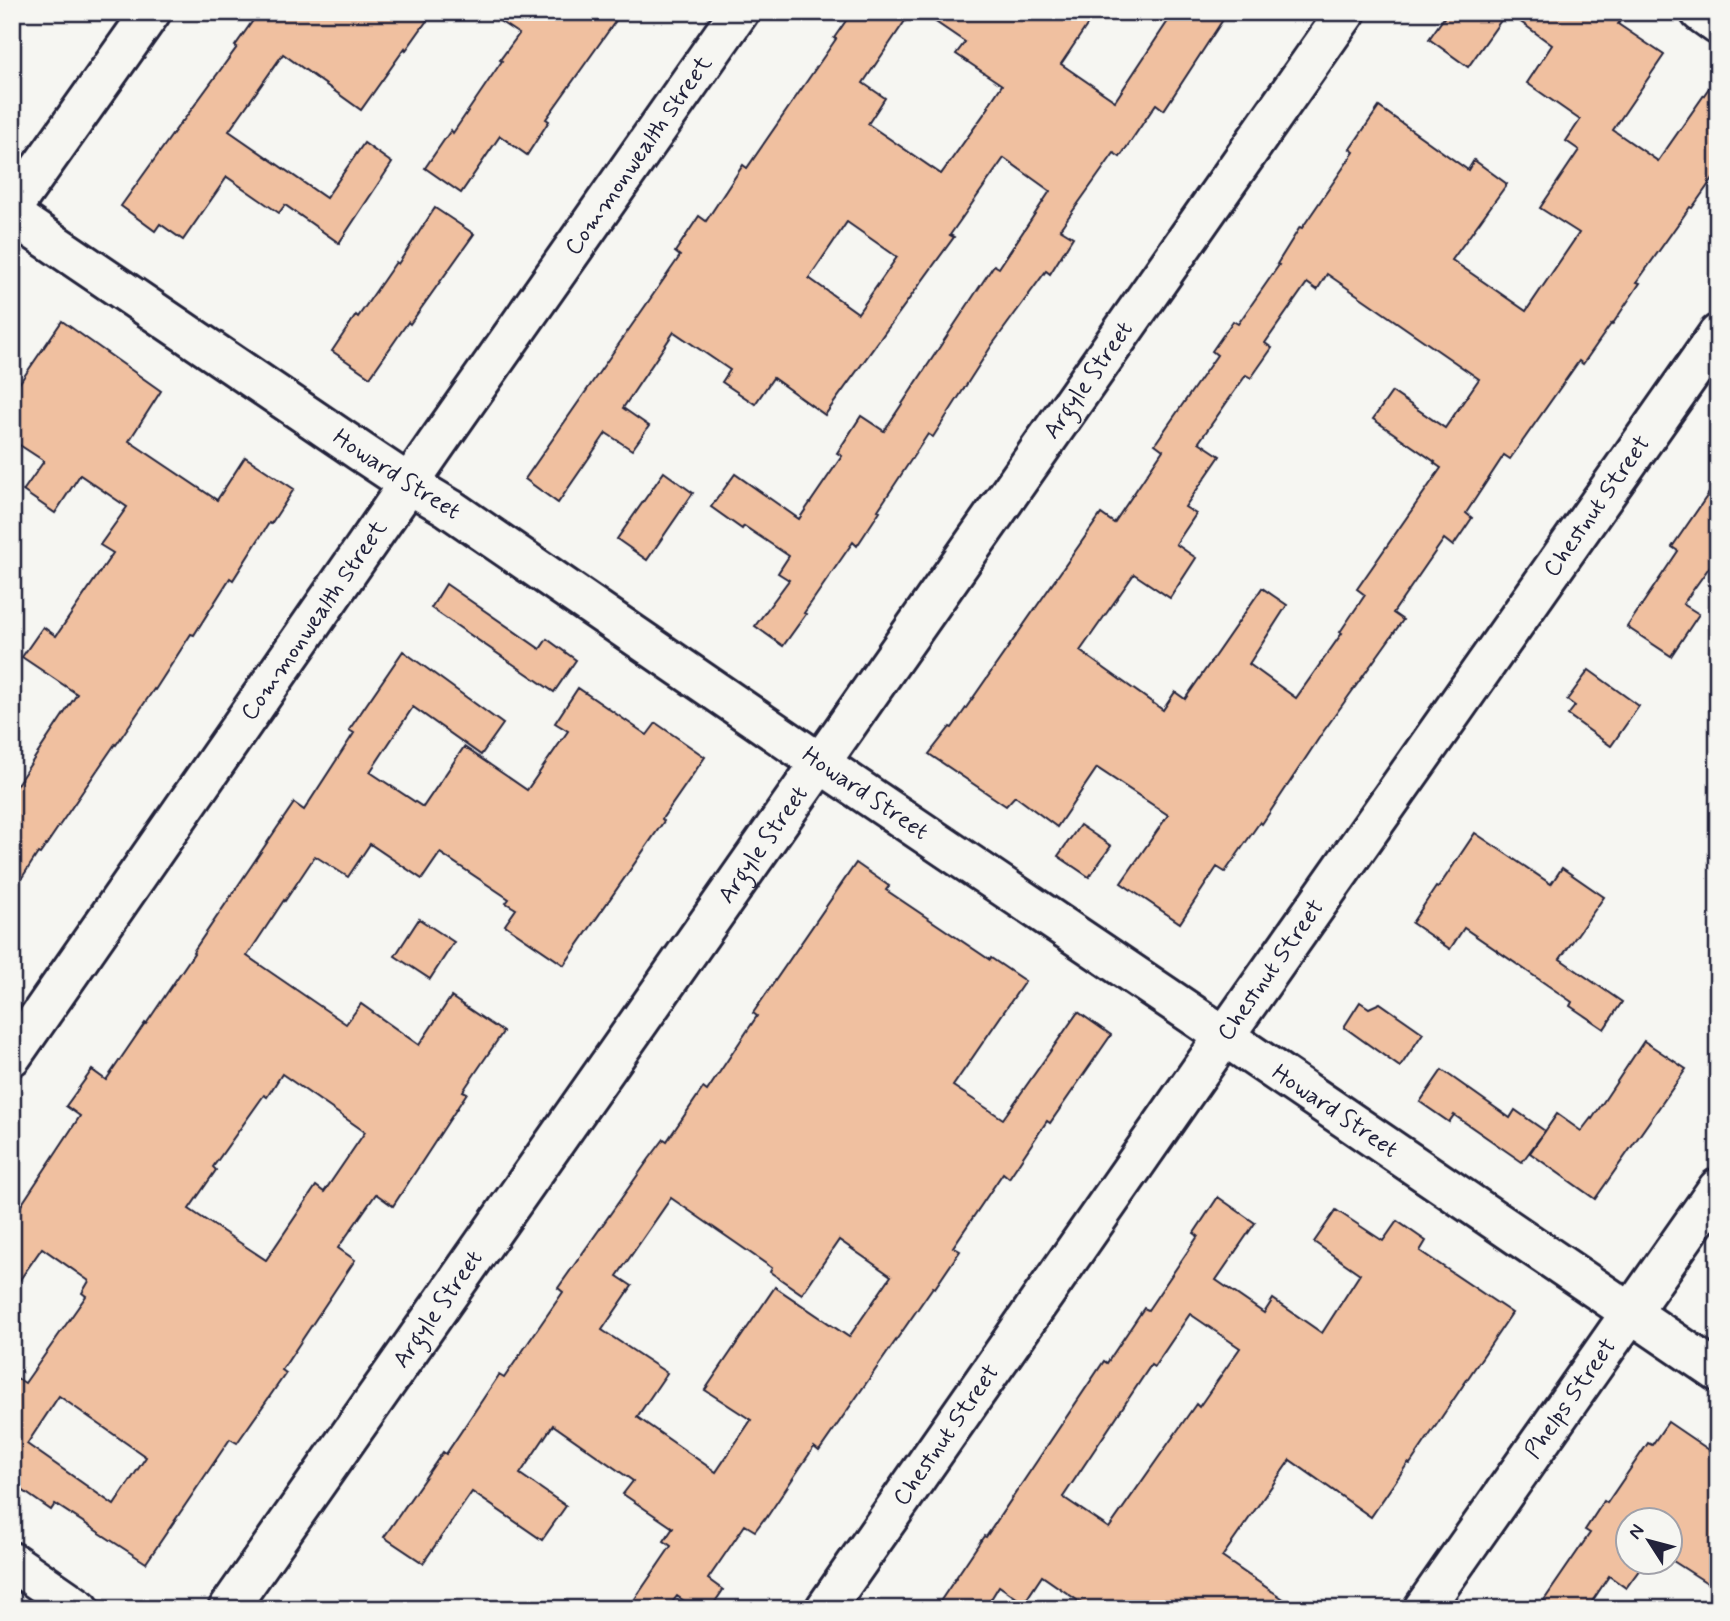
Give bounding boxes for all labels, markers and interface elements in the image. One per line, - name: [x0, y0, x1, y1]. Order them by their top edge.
- street label: Commonwealth Street: [558, 49, 719, 262]
- street label: Argyle Street: [1036, 315, 1140, 445]
- street label: Howard Street: [327, 422, 467, 527]
- street label: Chestnut Street: [1536, 429, 1657, 583]
- street label: Commonwealth Street: [234, 514, 394, 727]
- street label: Howard Street: [796, 740, 935, 847]
- street label: Argyle Street: [711, 780, 815, 910]
- street label: Chestnut Street: [1210, 893, 1331, 1047]
- street label: Howard Street: [1266, 1057, 1404, 1165]
- street label: Argyle Street: [386, 1244, 490, 1374]
- street label: Phelps Street: [1518, 1332, 1623, 1465]
- street label: Chestnut Street: [886, 1358, 1006, 1512]
- north arrow: [1614, 1506, 1684, 1576]
- text: N: [1623, 1519, 1650, 1544]

